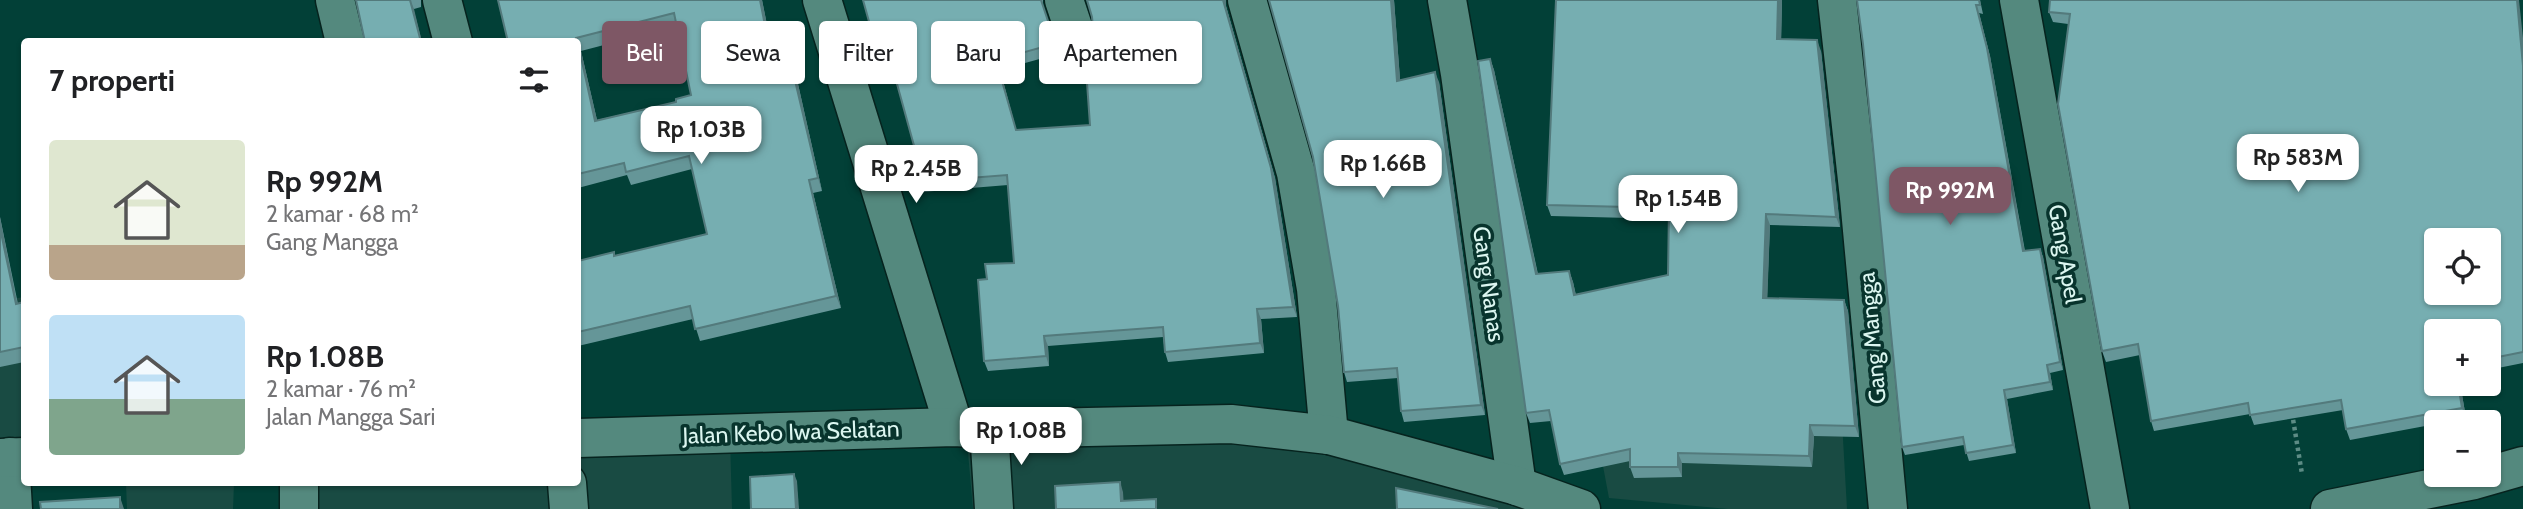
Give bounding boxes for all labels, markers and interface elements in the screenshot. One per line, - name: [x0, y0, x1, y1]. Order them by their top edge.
- chip: Beli: [602, 21, 687, 84]
- chip: Sewa: [701, 21, 805, 84]
- chip: Filter: [819, 21, 917, 84]
- chip: Baru: [931, 21, 1025, 84]
- chip: Apartemen: [1039, 21, 1202, 84]
- icon: filters: [515, 61, 553, 99]
- text: 7 properti: [49, 62, 175, 99]
- pin: Rp 1.03B: [629, 106, 773, 166]
- text: Rp 1.03B: [657, 115, 745, 143]
- pin: Rp 583M: [2233, 134, 2363, 194]
- pin: Rp 1.66B: [1311, 140, 1455, 200]
- text: Rp 583M: [2253, 143, 2343, 171]
- pin: Rp 2.45B: [844, 146, 988, 205]
- text: Rp 1.66B: [1340, 149, 1426, 177]
- text: Rp 2.45B: [871, 154, 961, 182]
- text: Rp 992M: [266, 163, 383, 200]
- icon: home: [105, 168, 189, 252]
- pin: Rp 992M: [1885, 168, 2015, 227]
- pin: Rp 1.54B: [1606, 176, 1750, 235]
- text: Rp 992M: [1905, 176, 1995, 204]
- text: Rp 1.54B: [1634, 184, 1722, 212]
- text: 2 kamar · 68 m²: [266, 200, 419, 228]
- street label: Gang Apel: [2043, 202, 2088, 306]
- street label: Gang Nanas: [1467, 224, 1511, 344]
- text: Gang Mangga: [266, 228, 398, 256]
- map controls: [2424, 228, 2501, 487]
- button: locate: [2424, 228, 2501, 305]
- street label: Gang Mangga: [1852, 271, 1892, 405]
- button: +: [2424, 319, 2501, 396]
- text: Rp 1.08B: [266, 338, 384, 375]
- icon: home: [105, 343, 189, 427]
- text: 2 kamar · 76 m²: [266, 375, 416, 403]
- text: Jalan Mangga Sari: [266, 403, 435, 431]
- pin: Rp 1.08B: [949, 407, 1093, 467]
- button: −: [2424, 410, 2501, 487]
- street label: Jalan Kebo Iwa Selatan: [681, 414, 900, 450]
- text: Rp 1.08B: [976, 416, 1066, 444]

